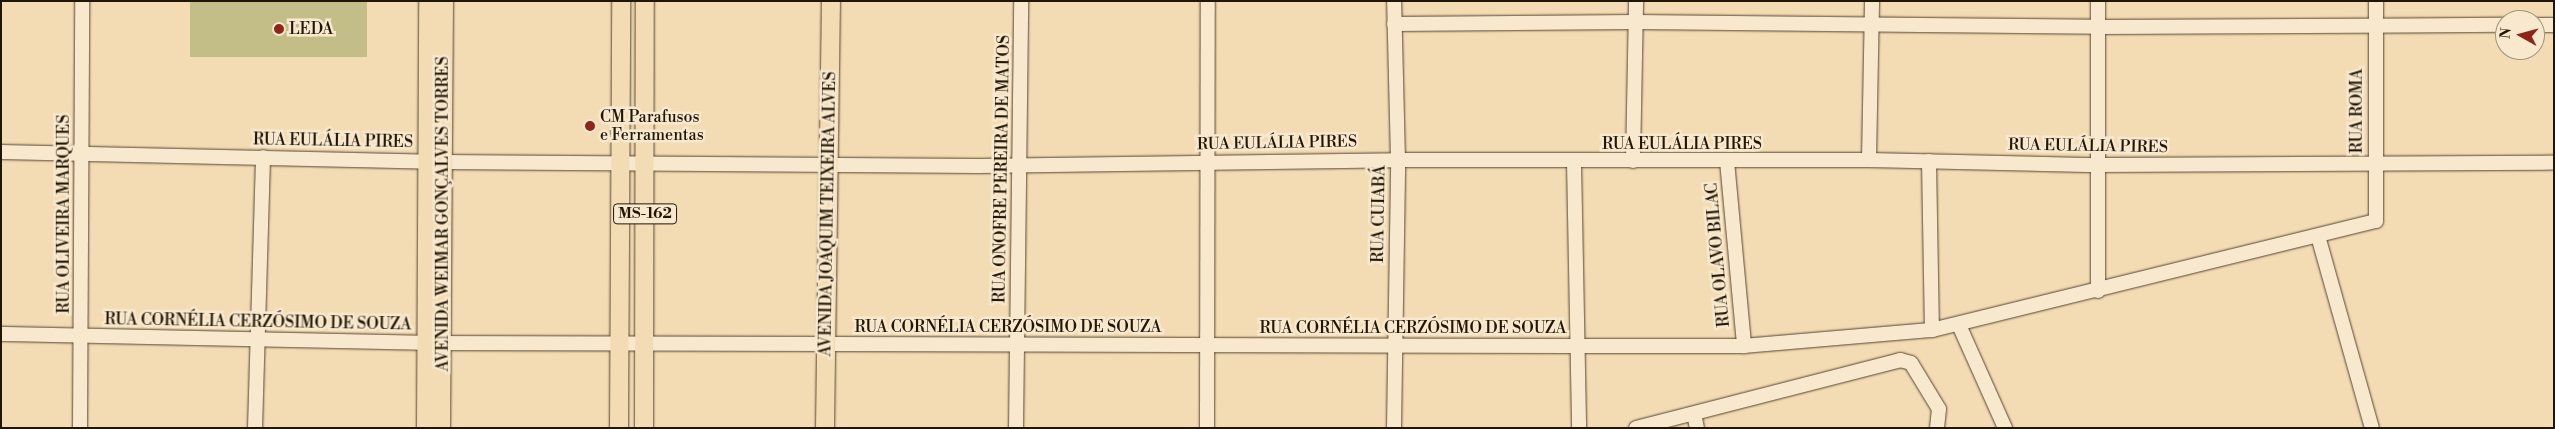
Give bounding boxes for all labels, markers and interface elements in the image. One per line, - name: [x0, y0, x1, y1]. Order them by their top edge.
- north arrow: [2495, 10, 2545, 60]
- place label: LEDA: [289, 19, 333, 39]
- marker: LEDA: [273, 23, 285, 35]
- text: N: [2496, 27, 2516, 40]
- street label: RUA ONOFRE PEREIRA DE MATOS: [990, 35, 1014, 303]
- street label: AVENIDA WEIMAR GONÇALVES TORRES: [433, 56, 453, 372]
- street label: RUA ROMA: [2347, 69, 2367, 153]
- street label: AVENIDA JOAQUIM TEIXEIRA ALVES: [816, 71, 840, 357]
- place label: CM Parafusos e Ferramentas: [600, 107, 704, 145]
- street label: RUA OLIVEIRA MARQUES: [54, 114, 74, 314]
- marker: CM Parafusos e Ferramentas: [584, 120, 596, 132]
- street label: RUA EULÁLIA PIRES: [253, 130, 413, 152]
- street label: RUA EULÁLIA PIRES: [1197, 132, 1357, 154]
- street label: RUA EULÁLIA PIRES: [1602, 134, 1762, 154]
- street label: RUA EULÁLIA PIRES: [2008, 135, 2168, 157]
- street label: RUA CUIABÁ: [1369, 165, 1389, 263]
- street label: RUA OLAVO BILAC: [1702, 182, 1734, 328]
- road number: MS-162: [612, 202, 678, 226]
- street label: RUA CORNÉLIA CERZÓSIMO DE SOUZA: [104, 310, 412, 334]
- street label: RUA CORNÉLIA CERZÓSIMO DE SOUZA: [855, 317, 1161, 337]
- street label: RUA CORNÉLIA CERZÓSIMO DE SOUZA: [1260, 318, 1566, 338]

